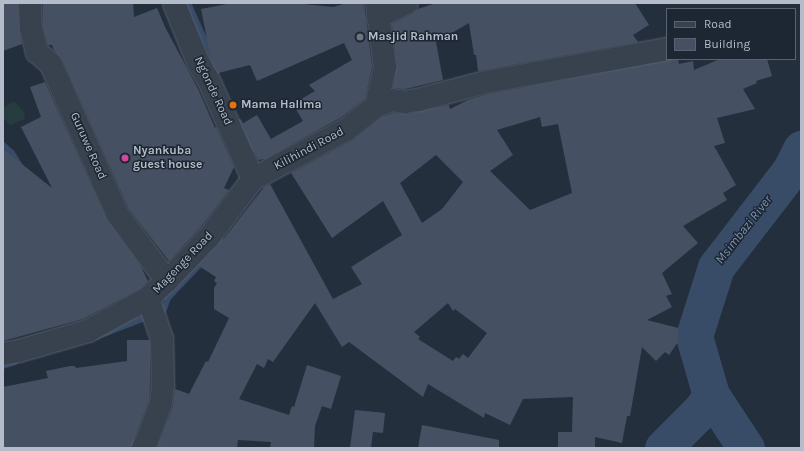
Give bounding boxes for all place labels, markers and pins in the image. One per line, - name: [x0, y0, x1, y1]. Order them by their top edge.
- place label: Masjid Rahman: [368, 30, 458, 44]
- marker: Masjid Rahman: [355, 32, 365, 42]
- place label: Mama Halima: [241, 98, 321, 112]
- marker: Mama Halima: [228, 100, 238, 110]
- place label: Nyankuba guest house: [133, 144, 202, 172]
- marker: Nyankuba guest house: [120, 153, 130, 163]

